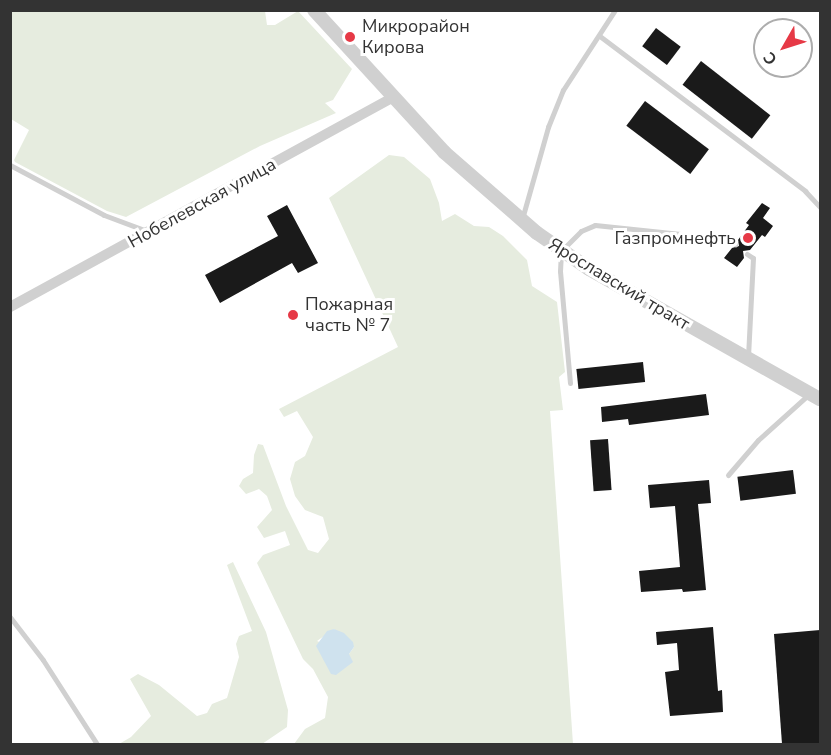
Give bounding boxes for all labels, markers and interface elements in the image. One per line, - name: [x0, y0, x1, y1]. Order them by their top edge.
- place label: Микрорайон Кирова: [362, 16, 470, 58]
- north arrow: [753, 18, 813, 78]
- marker: Микрорайон Кирова: [343, 30, 357, 44]
- text: С: [759, 47, 783, 69]
- street label: Нобелевская улица: [124, 153, 280, 253]
- place label: Газпромнефть: [615, 227, 736, 249]
- marker: Газпромнефть: [741, 231, 755, 245]
- street label: Ярославский тракт: [545, 233, 693, 335]
- place label: Пожарная часть № 7: [305, 294, 393, 336]
- marker: Пожарная часть № 7: [286, 308, 300, 322]

